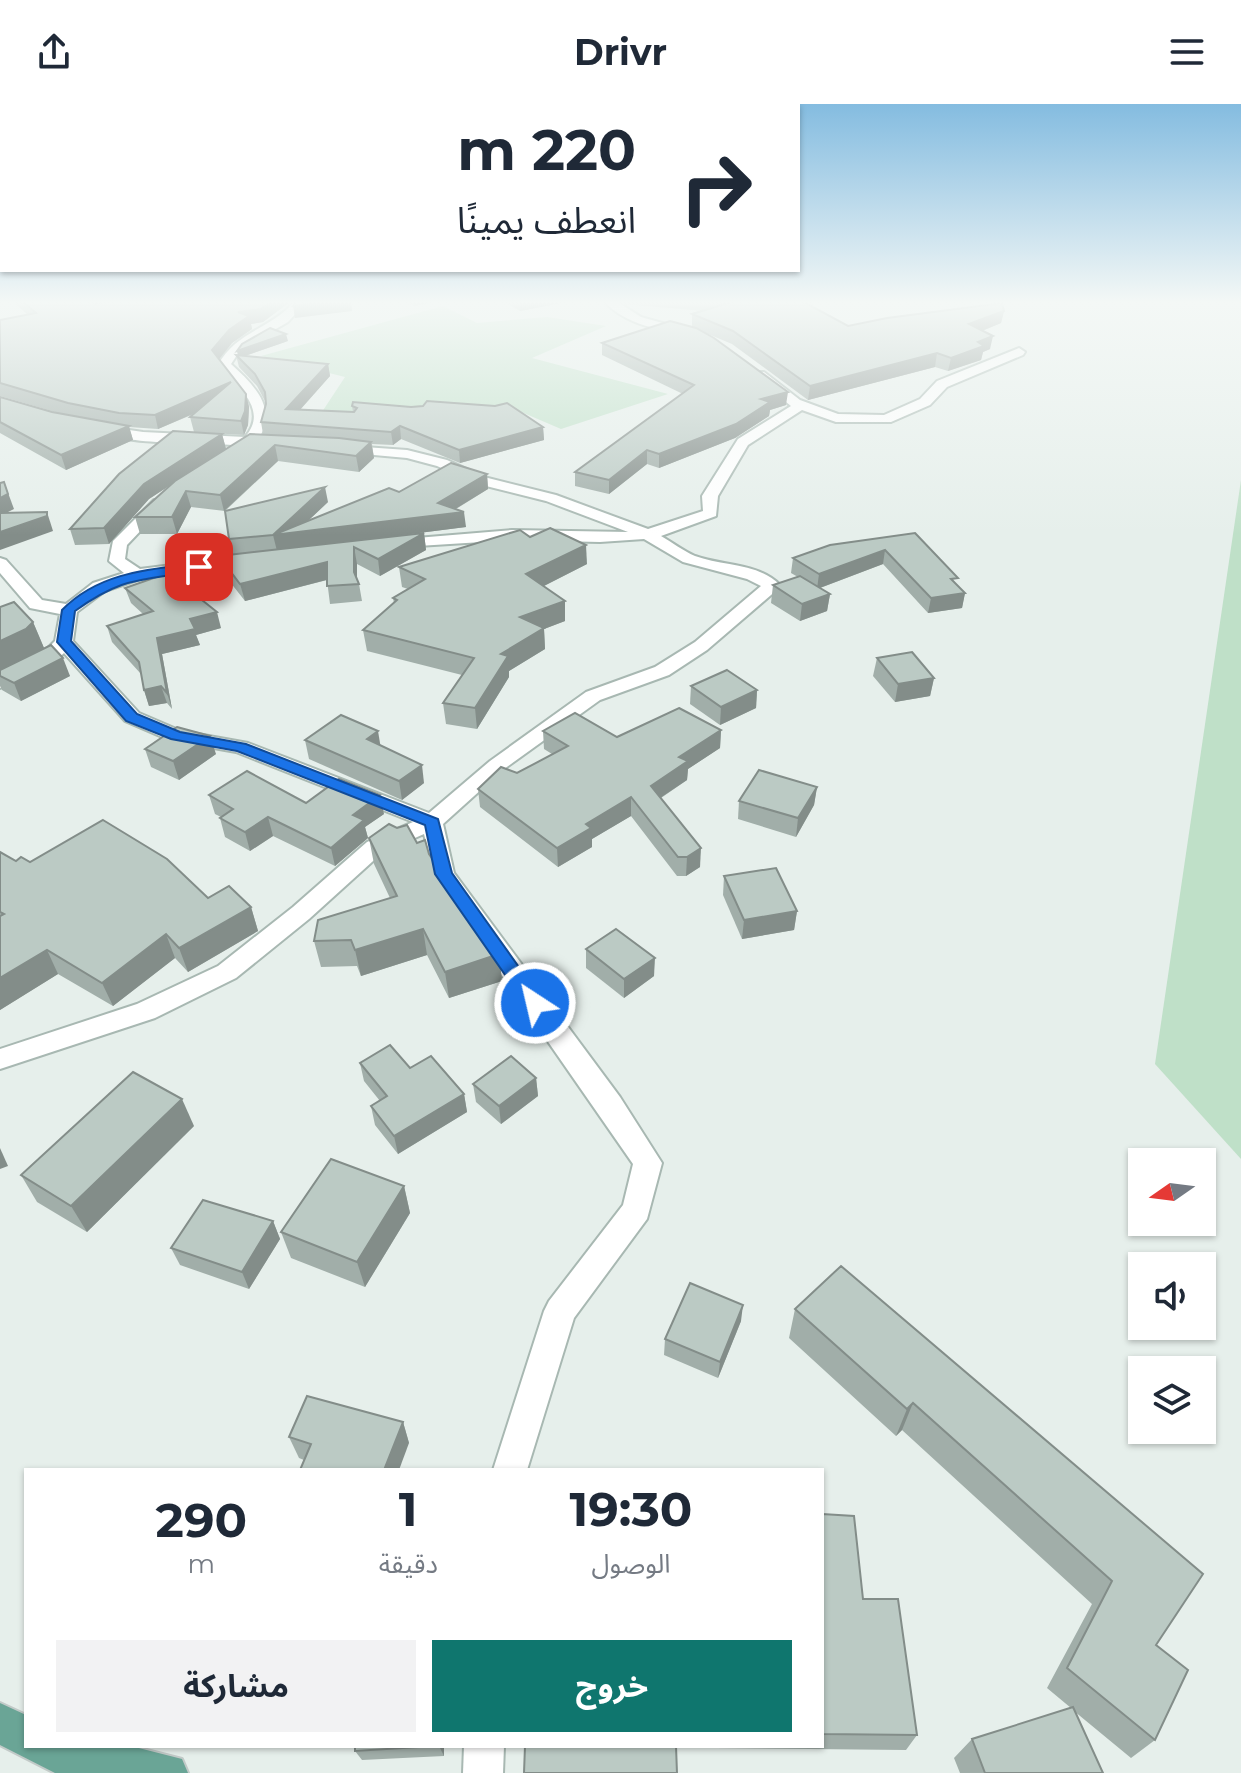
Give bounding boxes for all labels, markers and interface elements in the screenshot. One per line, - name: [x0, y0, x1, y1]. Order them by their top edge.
- icon: share: [32, 30, 76, 74]
- text: Drivr: [574, 30, 667, 74]
- icon: menu: [1165, 30, 1209, 74]
- text: 220 m: [457, 116, 636, 184]
- icon: right: [664, 136, 768, 240]
- text: انعطف يمينًا: [457, 198, 636, 242]
- pin: [165, 533, 233, 601]
- icon: arrive: [177, 545, 221, 589]
- position arrow: [493, 961, 577, 1045]
- north arrow: [1128, 1148, 1216, 1236]
- map controls: [1128, 1148, 1216, 1444]
- button: sound: [1128, 1252, 1216, 1340]
- button: layers: [1128, 1356, 1216, 1444]
- text: 1: [399, 1480, 418, 1538]
- text: 19:30: [569, 1480, 692, 1538]
- text: 290: [156, 1491, 247, 1549]
- text: m: [188, 1548, 215, 1580]
- text: دقيقة: [379, 1548, 438, 1580]
- text: الوصول: [591, 1548, 670, 1580]
- button: مشاركة: [56, 1640, 416, 1732]
- button: خروج: [432, 1640, 792, 1732]

